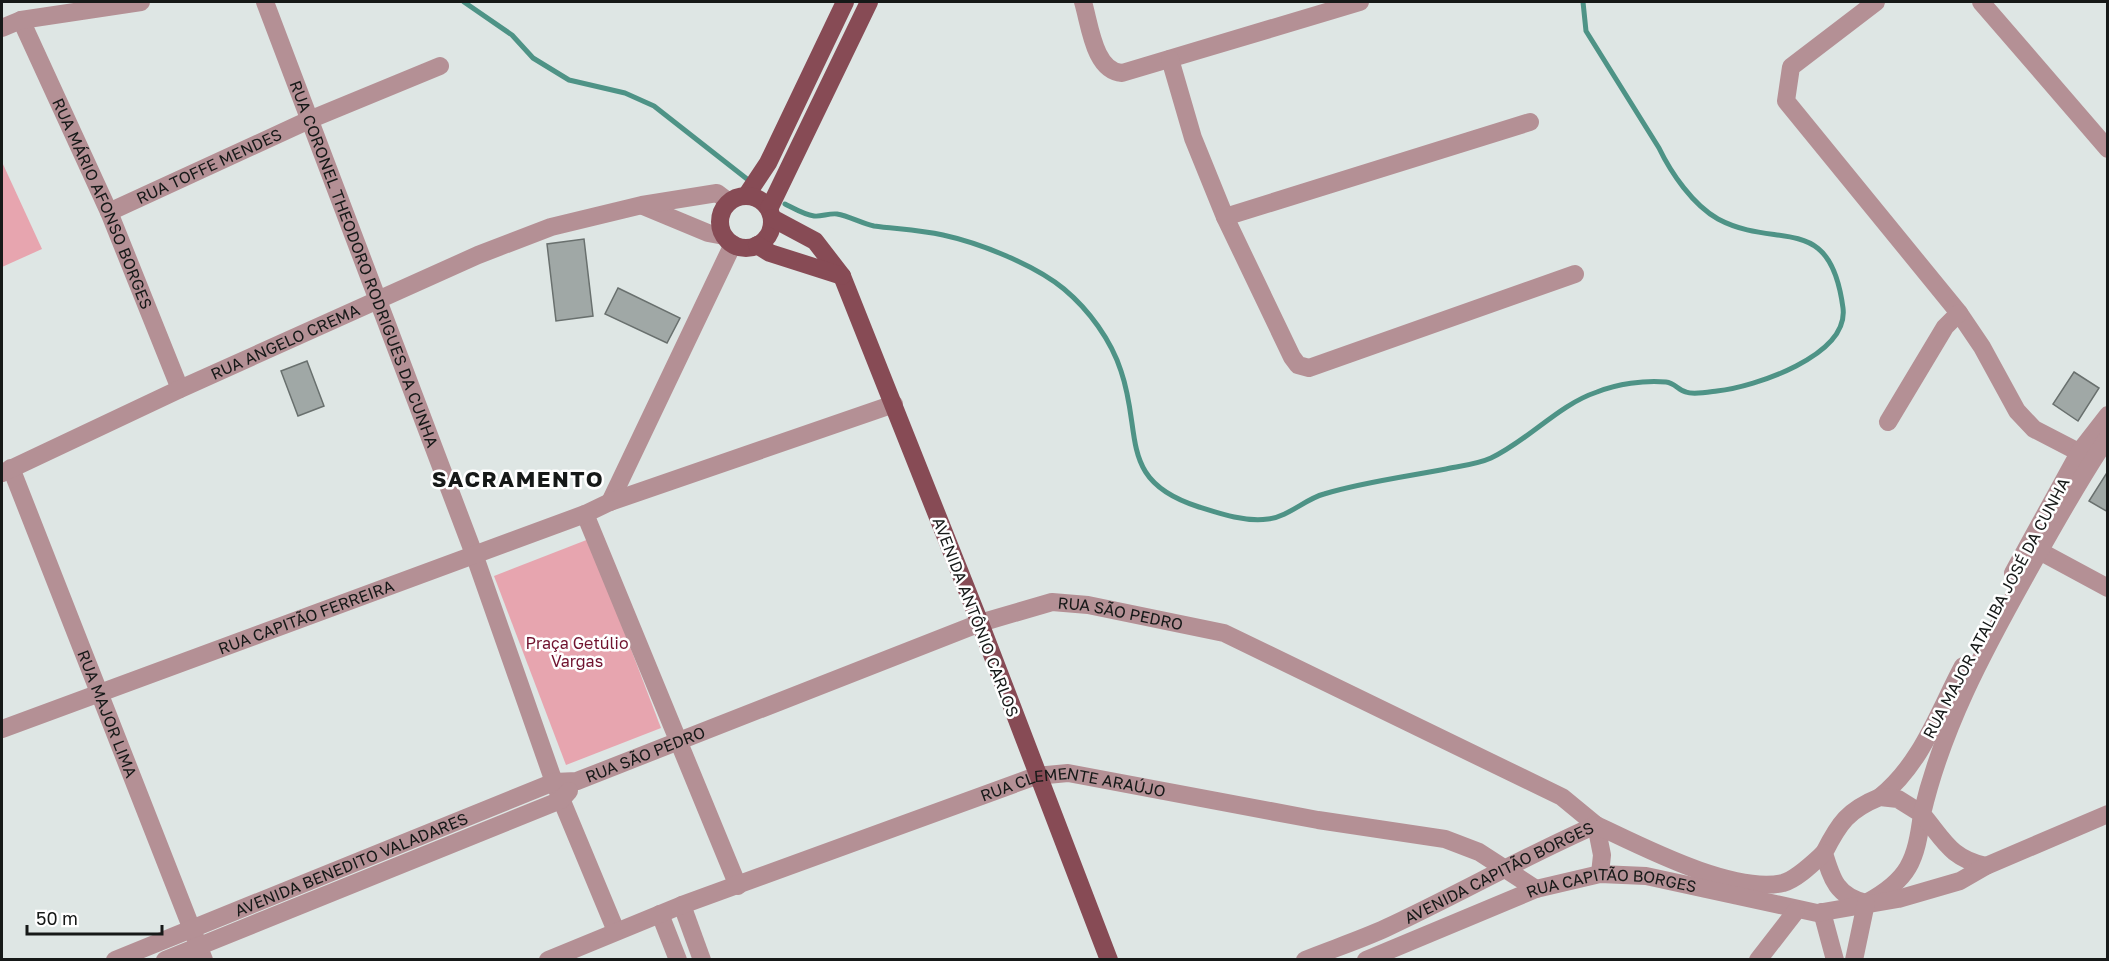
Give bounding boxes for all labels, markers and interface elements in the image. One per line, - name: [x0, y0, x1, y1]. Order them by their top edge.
- street label: RUA CORONEL THEODORO RODRIGUES DA CUNHA: [286, 78, 443, 450]
- street label: RUA MÁRIO AFONSO BORGES: [48, 95, 157, 312]
- street label: RUA TOFFE MENDES: [133, 124, 285, 208]
- street label: RUA ANGELO CREMA: [208, 300, 363, 384]
- district label: SACRAMENTO: [432, 465, 604, 492]
- street label: RUA MAJOR ATALIBA JOSÉ DA CUNHA: [1918, 474, 2074, 742]
- street label: AVENIDA ANTÔNIO CARLOS: [929, 514, 1023, 720]
- street label: RUA CAPITÃO FERREIRA: [215, 575, 397, 658]
- street label: RUA SÃO PEDRO: [1057, 593, 1185, 634]
- park label: Praça Getúlio Vargas: [525, 633, 629, 671]
- street label: RUA MAJOR LIMA: [73, 647, 142, 781]
- street label: RUA SÃO PEDRO: [582, 722, 708, 787]
- street label: RUA CLEMENTE ARAÚJO: [977, 763, 1167, 805]
- street label: AVENIDA BENEDITO VALADARES: [232, 808, 471, 920]
- street label: AVENIDA CAPITÃO BORGES: [1401, 817, 1597, 928]
- street label: RUA CAPITÃO BORGES: [1523, 864, 1698, 902]
- scale bar: [27, 898, 162, 936]
- text: 50 m: [36, 907, 78, 929]

